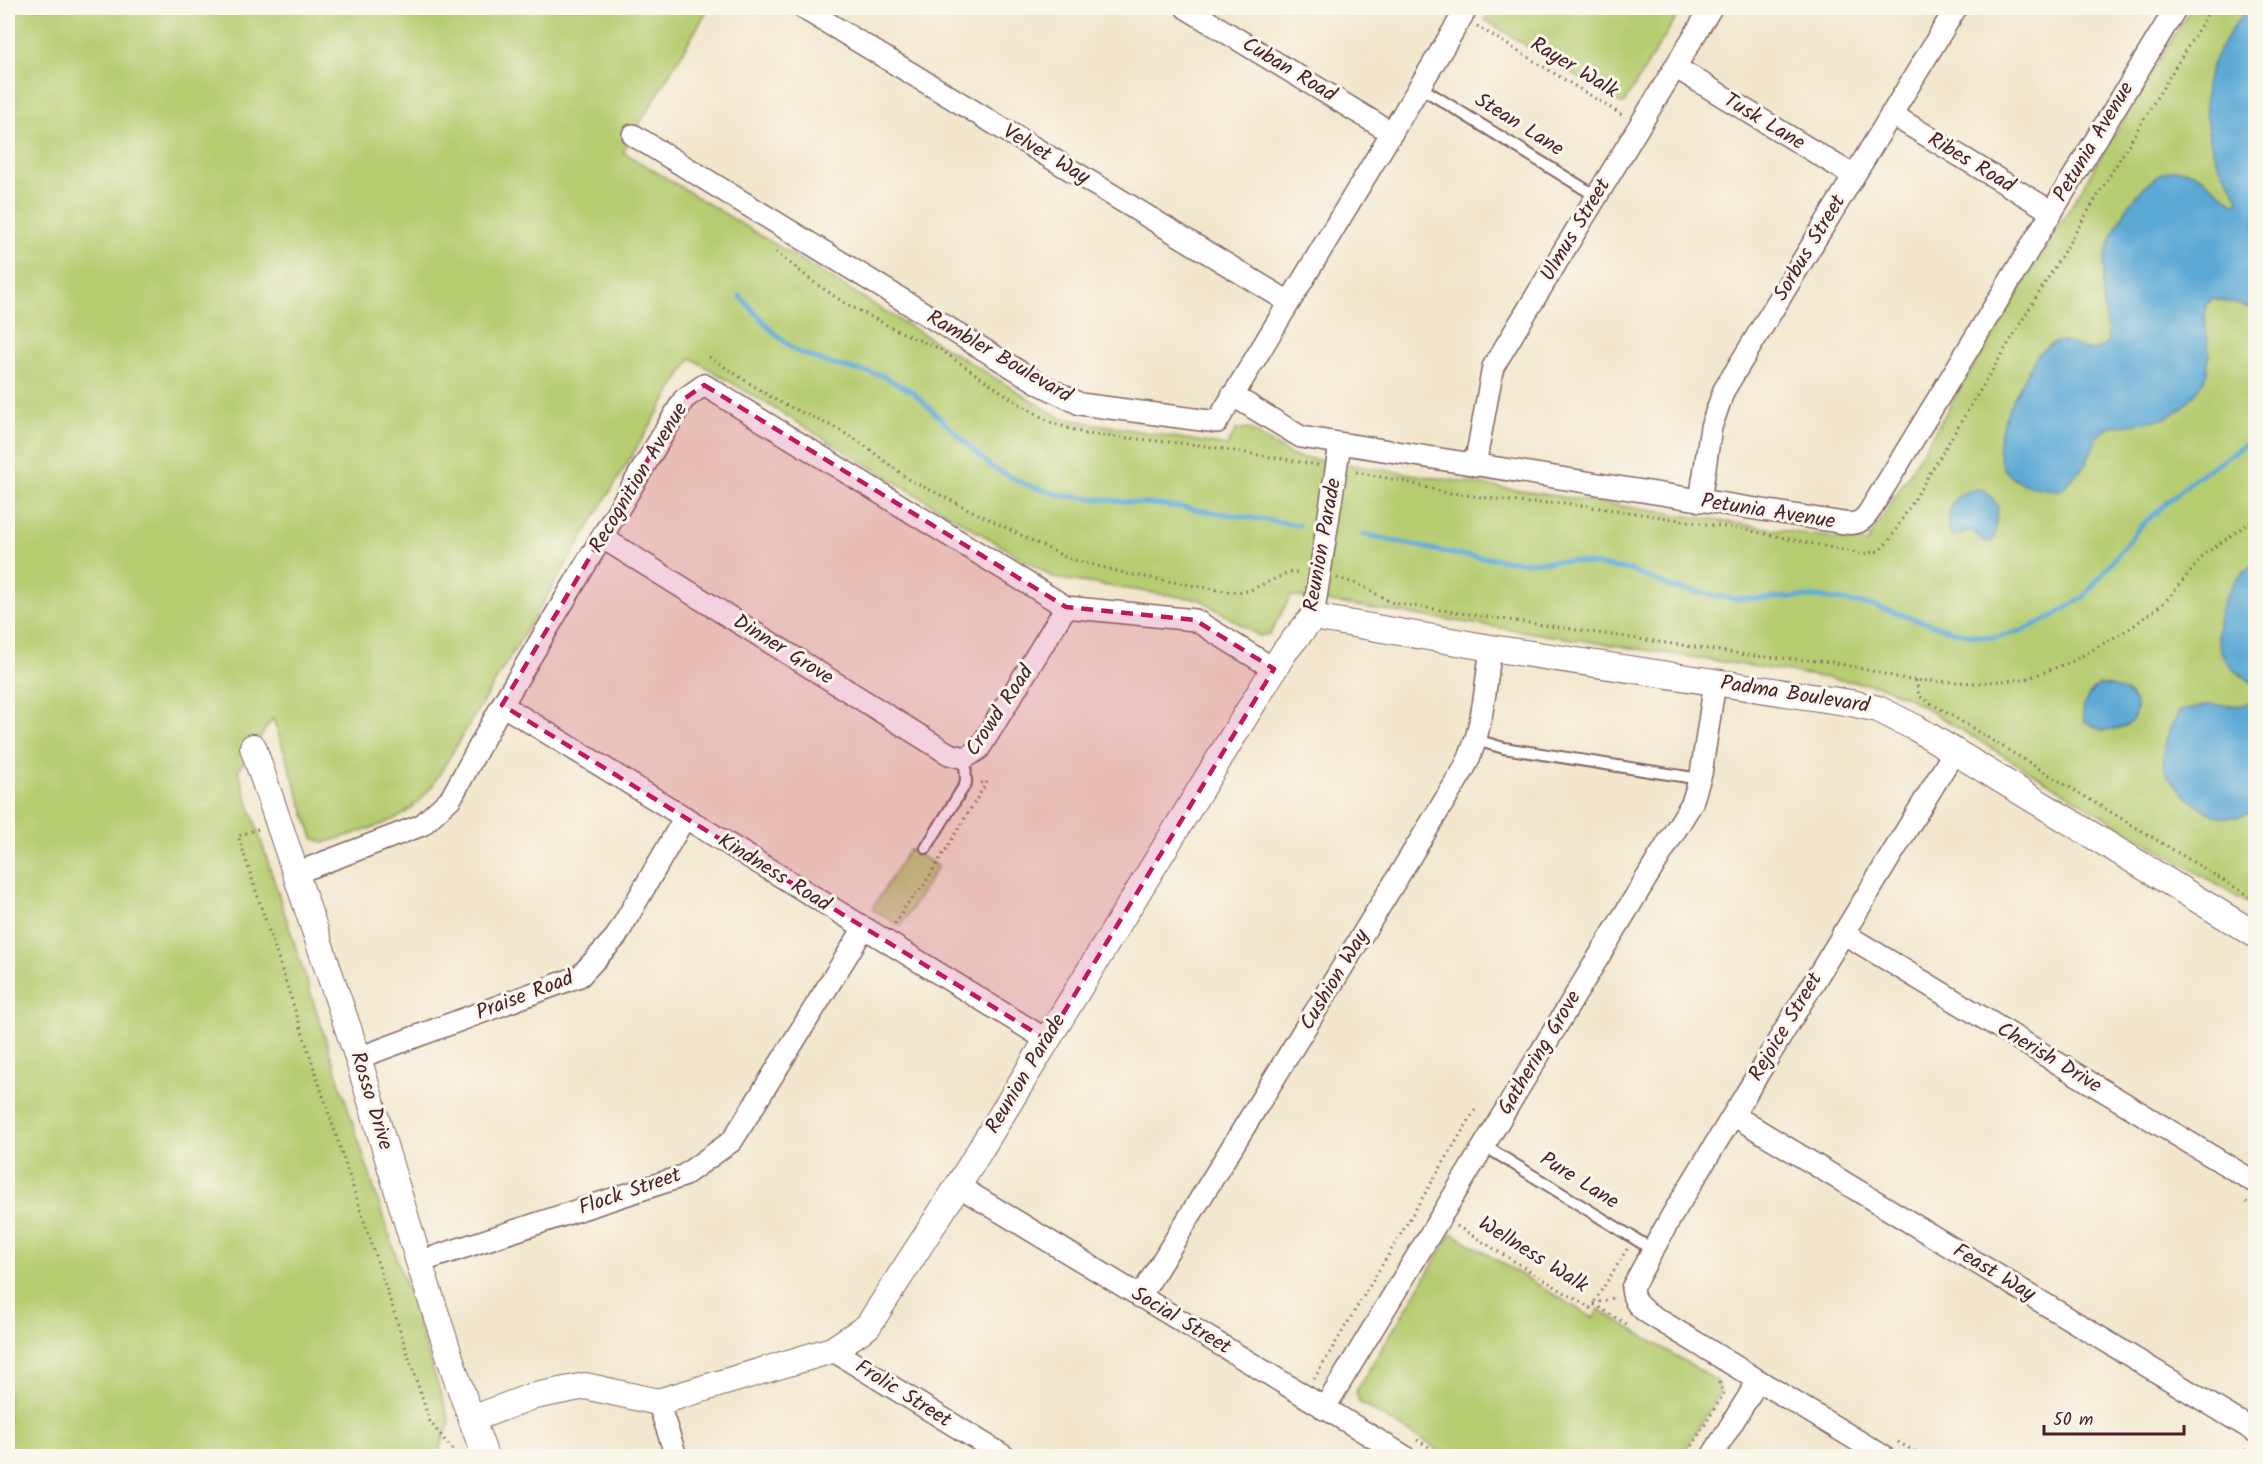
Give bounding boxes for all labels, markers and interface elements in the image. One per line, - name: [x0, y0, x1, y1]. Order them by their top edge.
- street label: Cuban Road: [1235, 29, 1343, 112]
- street label: Rayer Walk: [1523, 29, 1625, 107]
- street label: Petunia Avenue: [2045, 75, 2143, 209]
- street label: Stean Lane: [1468, 84, 1571, 166]
- street label: Tusk Lane: [1717, 85, 1812, 160]
- street label: Velvet Way: [996, 116, 1096, 194]
- street label: Ribes Road: [1921, 124, 2022, 202]
- street label: Ulmus Street: [1532, 171, 1620, 288]
- street label: Sorbus Street: [1765, 188, 1855, 308]
- street label: Rambler Boulevard: [920, 302, 1079, 412]
- street label: Recognition Avenue: [581, 396, 697, 560]
- street label: Reunion Parade: [1295, 475, 1351, 614]
- street label: Petunia Avenue: [1699, 485, 1838, 539]
- street label: Dinner Grove: [726, 606, 840, 694]
- street label: Crowd Road: [957, 658, 1043, 763]
- street label: Padma Boulevard: [1718, 667, 1872, 723]
- street label: Kindness Road: [711, 825, 838, 921]
- street label: Cushion Way: [1292, 923, 1378, 1037]
- street label: Praise Road: [471, 962, 579, 1030]
- street label: Rejoice Street: [1740, 965, 1832, 1088]
- street label: Gathering Grove: [1490, 984, 1591, 1122]
- street label: Reunion Parade: [977, 1007, 1075, 1140]
- street label: Cherish Drive: [1990, 1014, 2108, 1103]
- street label: Rosso Drive: [340, 1048, 402, 1155]
- street label: Pure Lane: [1533, 1144, 1626, 1219]
- street label: Flock Street: [574, 1159, 687, 1225]
- street label: Wellness Walk: [1472, 1208, 1595, 1302]
- street label: Feast Way: [1946, 1235, 2042, 1311]
- street label: Social Street: [1125, 1278, 1238, 1364]
- street label: Frolic Street: [848, 1351, 959, 1437]
- scale bar: [2044, 1398, 2184, 1436]
- text: 50 m: [2053, 1406, 2093, 1435]

